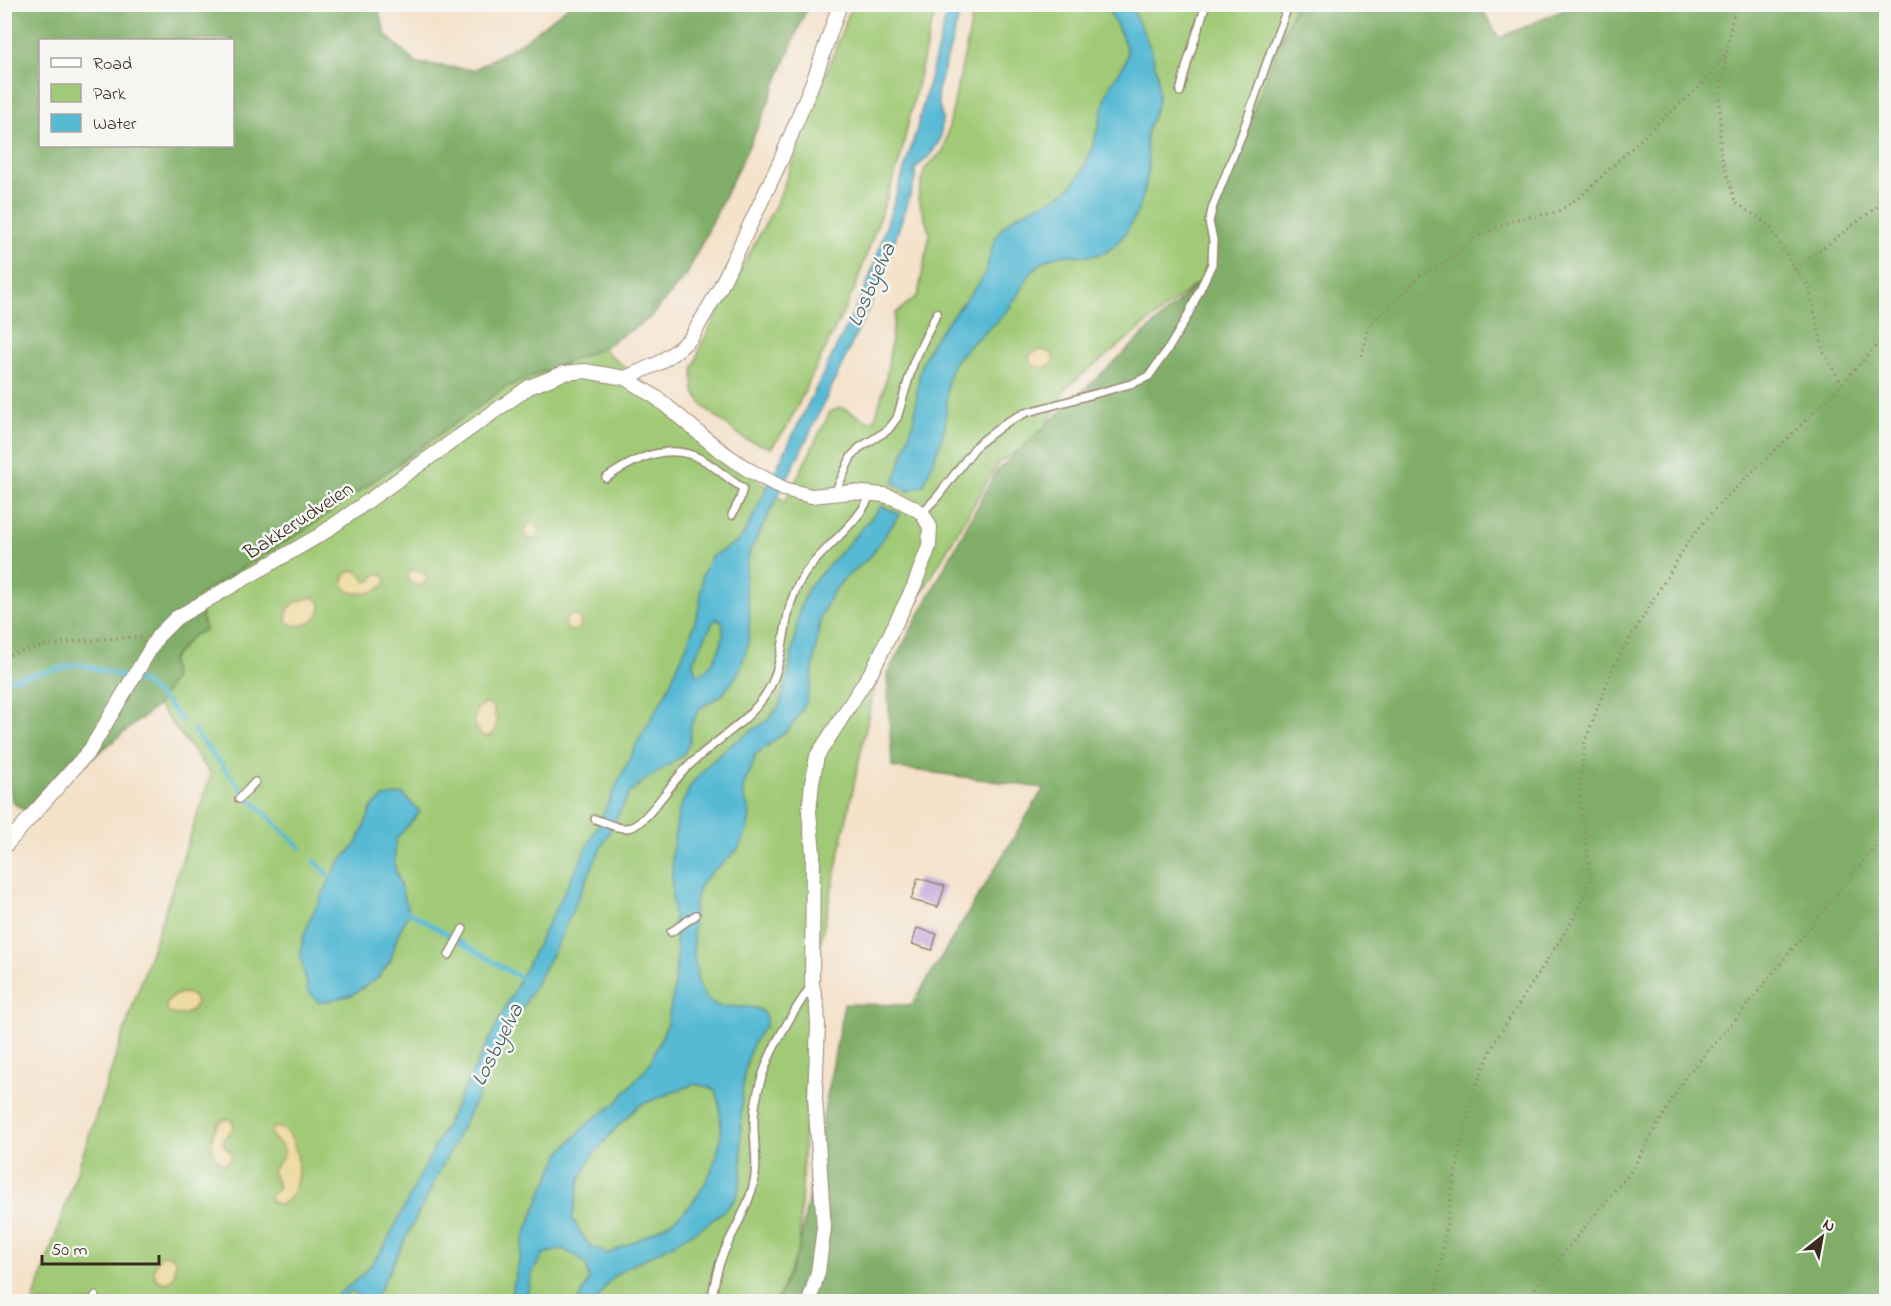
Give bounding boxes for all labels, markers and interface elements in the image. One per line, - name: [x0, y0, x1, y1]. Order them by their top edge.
- legend: [39, 39, 234, 147]
- text: Road: [93, 52, 132, 78]
- text: Park: [93, 82, 126, 108]
- text: Water: [93, 112, 137, 138]
- water label: Losbyelva: [840, 237, 906, 332]
- street label: Bakkerudveien: [238, 475, 360, 569]
- water label: Losbyelva: [464, 998, 534, 1092]
- north arrow: [1792, 1207, 1852, 1267]
- text: N: [1818, 1213, 1840, 1239]
- scale bar: [42, 1228, 159, 1266]
- text: 50 m: [51, 1238, 88, 1264]

